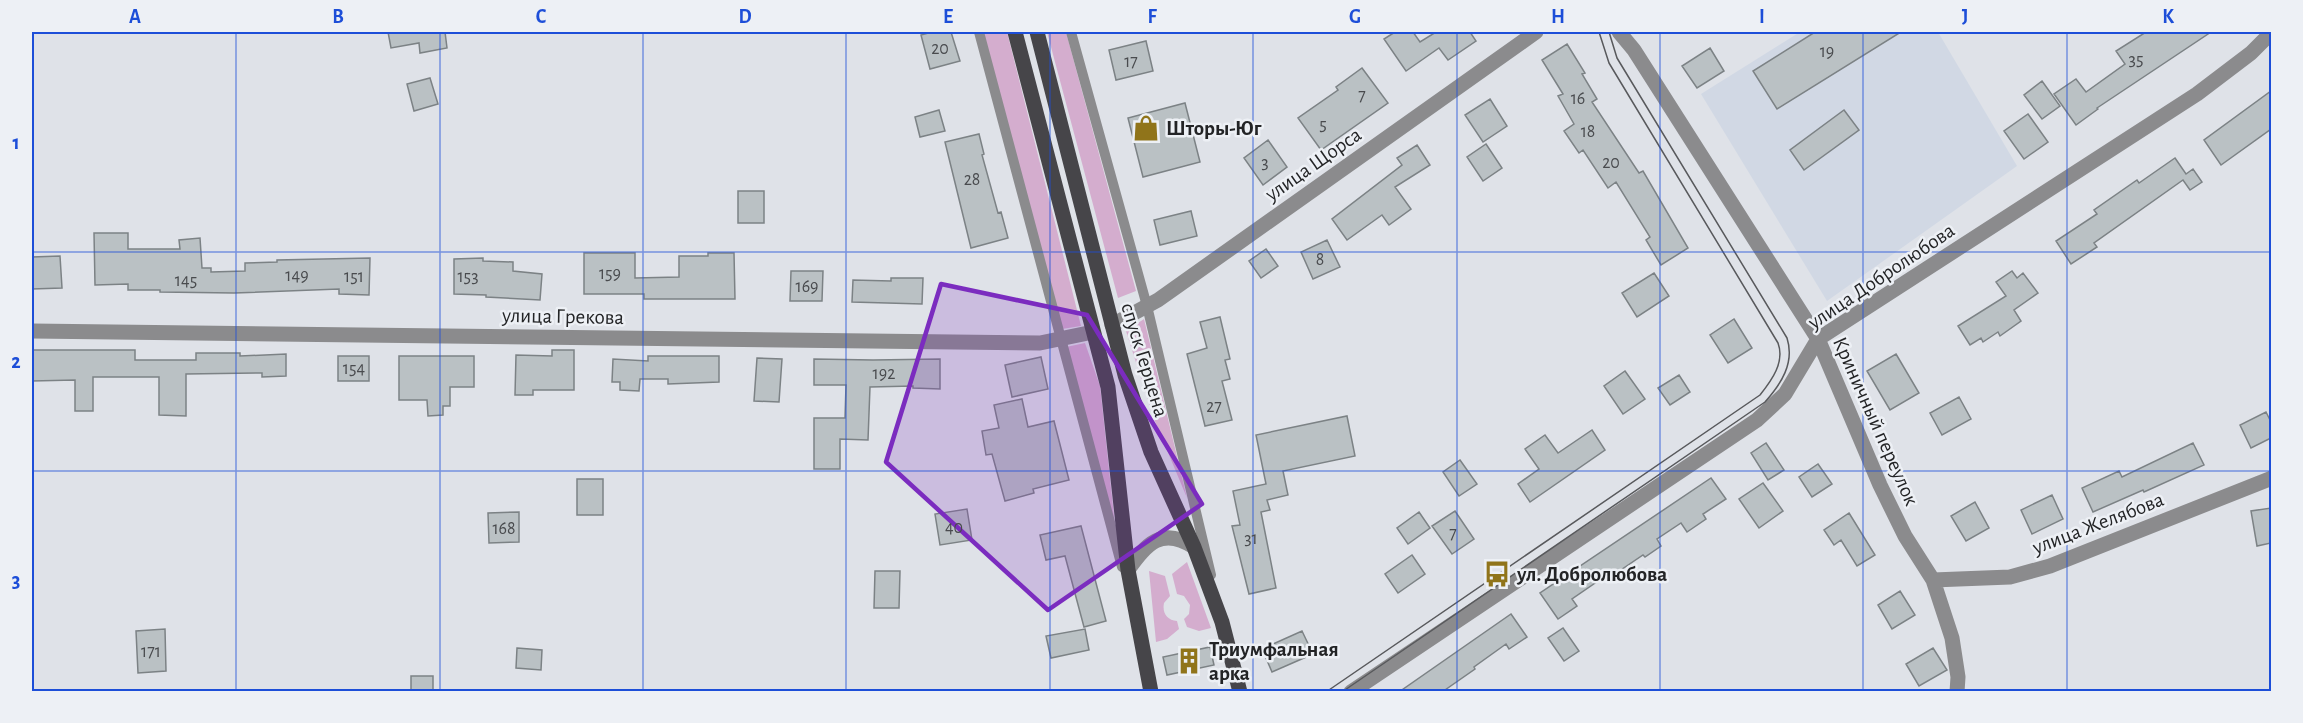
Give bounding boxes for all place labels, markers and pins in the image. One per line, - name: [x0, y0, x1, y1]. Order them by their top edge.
- shop icon: Шторы-Юг: [1131, 113, 1161, 143]
- place label: Шторы-Юг: [1166, 118, 1262, 139]
- bus stop icon: ул. Добролюбова: [1482, 559, 1512, 589]
- place label: ул. Добролюбова: [1516, 564, 1667, 585]
- place label: Триумфальная арка: [1209, 639, 1339, 684]
- building icon: Триумфальная арка: [1174, 646, 1204, 676]

